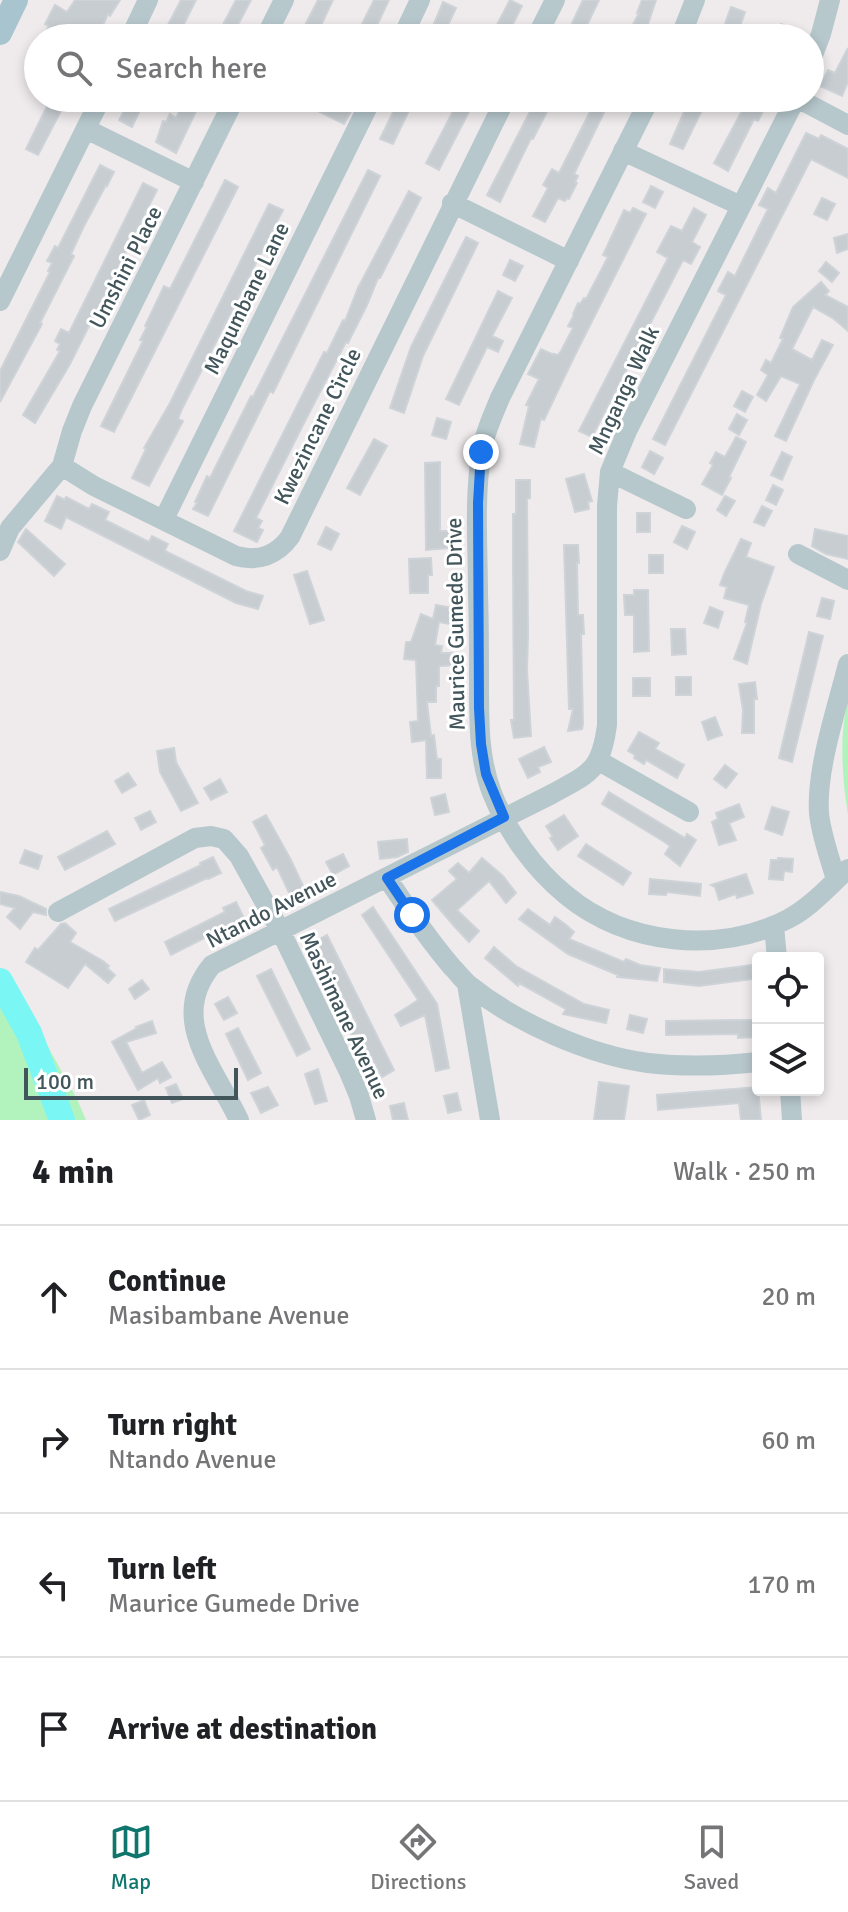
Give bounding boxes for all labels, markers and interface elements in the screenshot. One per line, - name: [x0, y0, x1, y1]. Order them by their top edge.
- search box: [24, 24, 824, 112]
- icon: search: [52, 46, 96, 90]
- text: Search here: [116, 50, 267, 87]
- street label: Umshini Place: [83, 201, 168, 333]
- street label: Maqumbane Lane: [198, 218, 295, 379]
- street label: Mnganga Walk: [582, 322, 665, 459]
- street label: Kwezincane Circle: [268, 343, 367, 509]
- route end: [463, 434, 499, 470]
- street label: Maurice Gumede Drive: [440, 517, 471, 731]
- street label: Ntando Avenue: [202, 865, 341, 954]
- route start: [394, 897, 430, 933]
- street label: Mashimane Avenue: [294, 927, 395, 1103]
- map controls: [752, 952, 824, 1096]
- button: locate: [752, 952, 824, 1024]
- button: layers: [752, 1024, 824, 1096]
- scale bar: [24, 1064, 238, 1100]
- text: 100 m: [36, 1068, 94, 1095]
- text: 4 min: [32, 1151, 114, 1193]
- text: Walk · 250 m: [673, 1156, 816, 1188]
- text: Continue: [108, 1263, 226, 1300]
- icon: ahead: [32, 1275, 76, 1319]
- text: 20 m: [761, 1281, 816, 1313]
- text: Masibambane Avenue: [108, 1300, 349, 1332]
- text: Turn right: [108, 1407, 237, 1444]
- icon: right: [32, 1419, 76, 1463]
- text: 60 m: [761, 1425, 816, 1457]
- text: Ntando Avenue: [108, 1444, 276, 1476]
- text: Turn left: [108, 1551, 217, 1588]
- icon: left: [32, 1563, 76, 1607]
- text: 170 m: [747, 1569, 816, 1601]
- text: Maurice Gumede Drive: [108, 1588, 360, 1620]
- icon: arrive: [32, 1707, 76, 1751]
- text: Arrive at destination: [108, 1711, 377, 1748]
- tab: Map: [109, 1820, 153, 1895]
- tab: Directions: [370, 1820, 466, 1895]
- tab: Saved: [684, 1820, 739, 1895]

